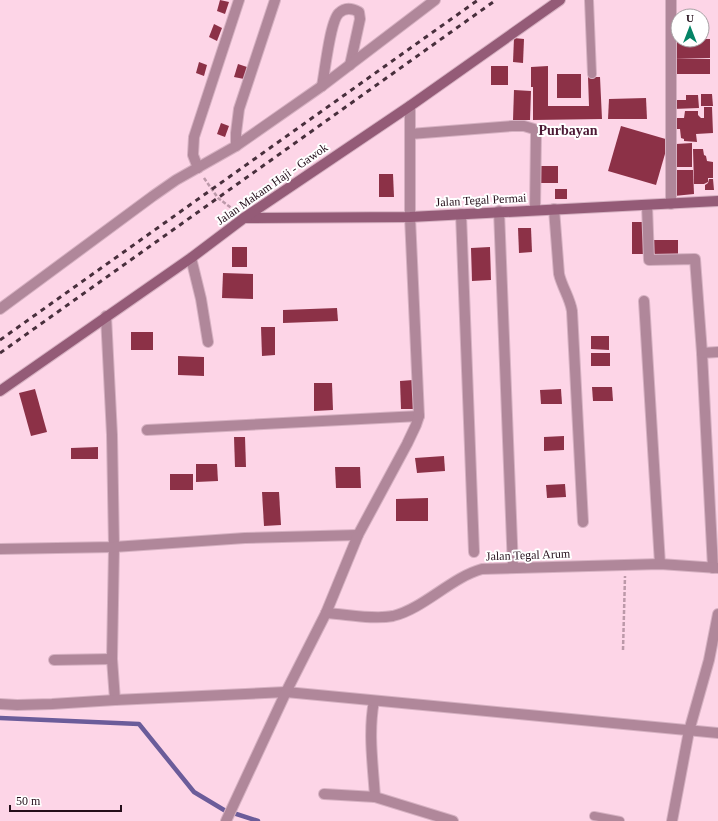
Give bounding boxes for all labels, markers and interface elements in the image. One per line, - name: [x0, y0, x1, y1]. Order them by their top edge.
- north arrow: [670, 8, 710, 48]
- text: U: [686, 12, 694, 24]
- district label: Purbayan: [538, 123, 598, 138]
- street label: Jalan Makam Haji - Gawok: [214, 140, 330, 228]
- street label: Jalan Tegal Permai: [435, 191, 527, 209]
- street label: Jalan Tegal Arum: [486, 547, 571, 563]
- scale bar: [10, 787, 121, 813]
- text: 50 m: [16, 794, 41, 808]

